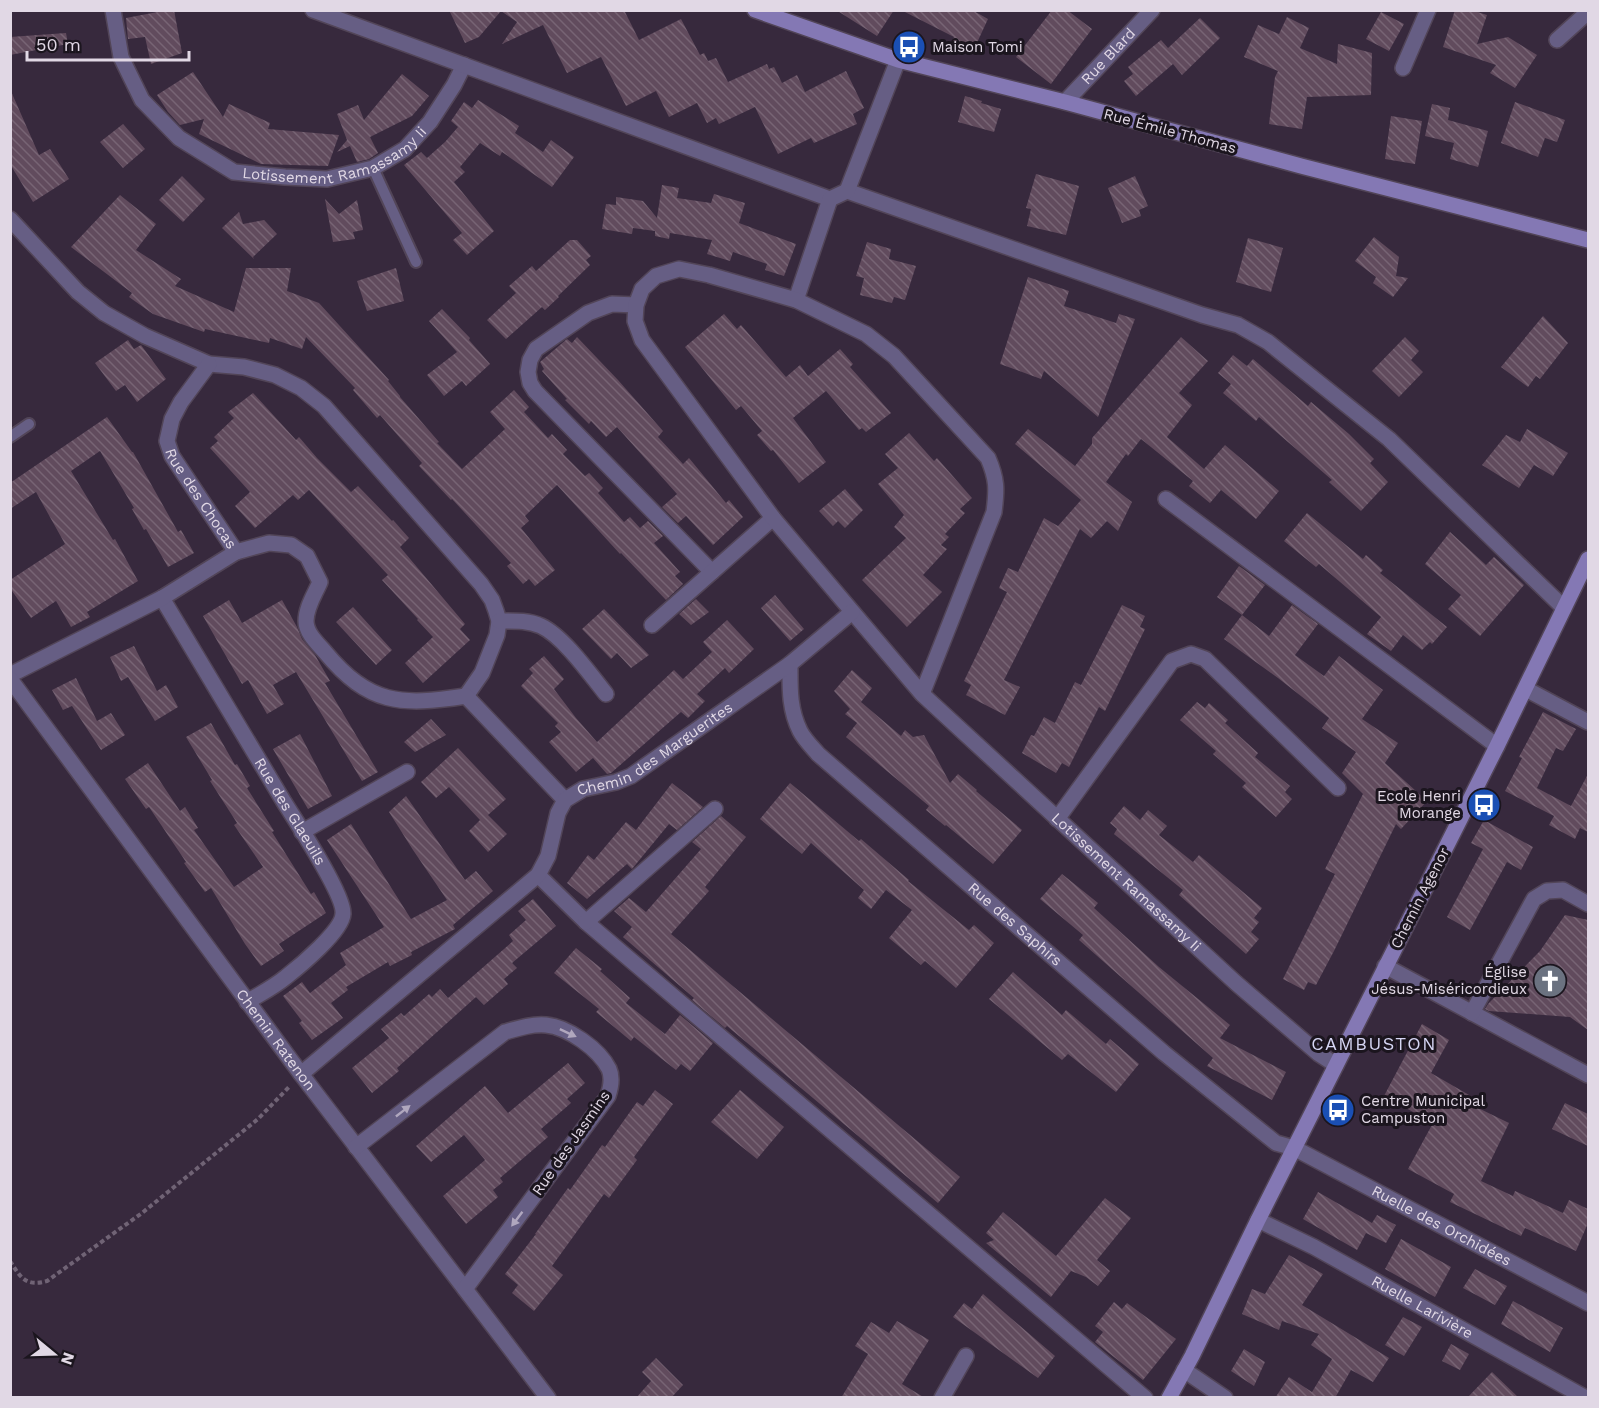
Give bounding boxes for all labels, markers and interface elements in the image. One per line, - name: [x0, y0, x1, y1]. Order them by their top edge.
- scale bar: [27, 24, 189, 62]
- street label: Rue Blard: [1077, 24, 1139, 88]
- bus stop icon: Maison Tomi: [891, 29, 927, 65]
- text: 50 m: [36, 34, 81, 55]
- place label: Maison Tomi: [932, 38, 1023, 56]
- street label: Rue Émile Thomas: [1102, 105, 1238, 157]
- street label: Lotissement Ramassamy Ii: [242, 123, 430, 188]
- street label: Rue des Chocas: [161, 446, 240, 552]
- street label: Chemin des Marguerites: [573, 698, 736, 800]
- street label: Rue des Glaeuils: [251, 755, 330, 868]
- place label: Ecole Henri Morange: [1377, 787, 1461, 822]
- bus stop icon: Ecole Henri Morange: [1466, 787, 1502, 823]
- street label: Lotissement Ramassamy Ii: [1048, 809, 1205, 955]
- street label: Chemin Agenor: [1387, 844, 1453, 952]
- street label: Rue des Saphirs: [964, 879, 1066, 970]
- place label: Église Jésus-Miséricordieux: [1371, 963, 1527, 998]
- church icon: Église Jésus-Miséricordieux: [1532, 963, 1568, 999]
- street label: Chemin Ratenon: [232, 985, 319, 1094]
- one-way arrow: [559, 1028, 577, 1038]
- district label: CAMBUSTON: [1311, 1033, 1437, 1054]
- street label: Rue des Jasmins: [528, 1087, 614, 1199]
- bus stop icon: Centre Municipal Campuston: [1320, 1092, 1356, 1128]
- place label: Centre Municipal Campuston: [1361, 1092, 1486, 1127]
- one-way arrow: [395, 1105, 410, 1117]
- street label: Ruelle des Orchidées: [1369, 1182, 1514, 1270]
- one-way arrow: [511, 1212, 523, 1227]
- street label: Ruelle Larivière: [1368, 1272, 1476, 1342]
- north arrow: [24, 1324, 84, 1384]
- text: N: [57, 1350, 79, 1367]

